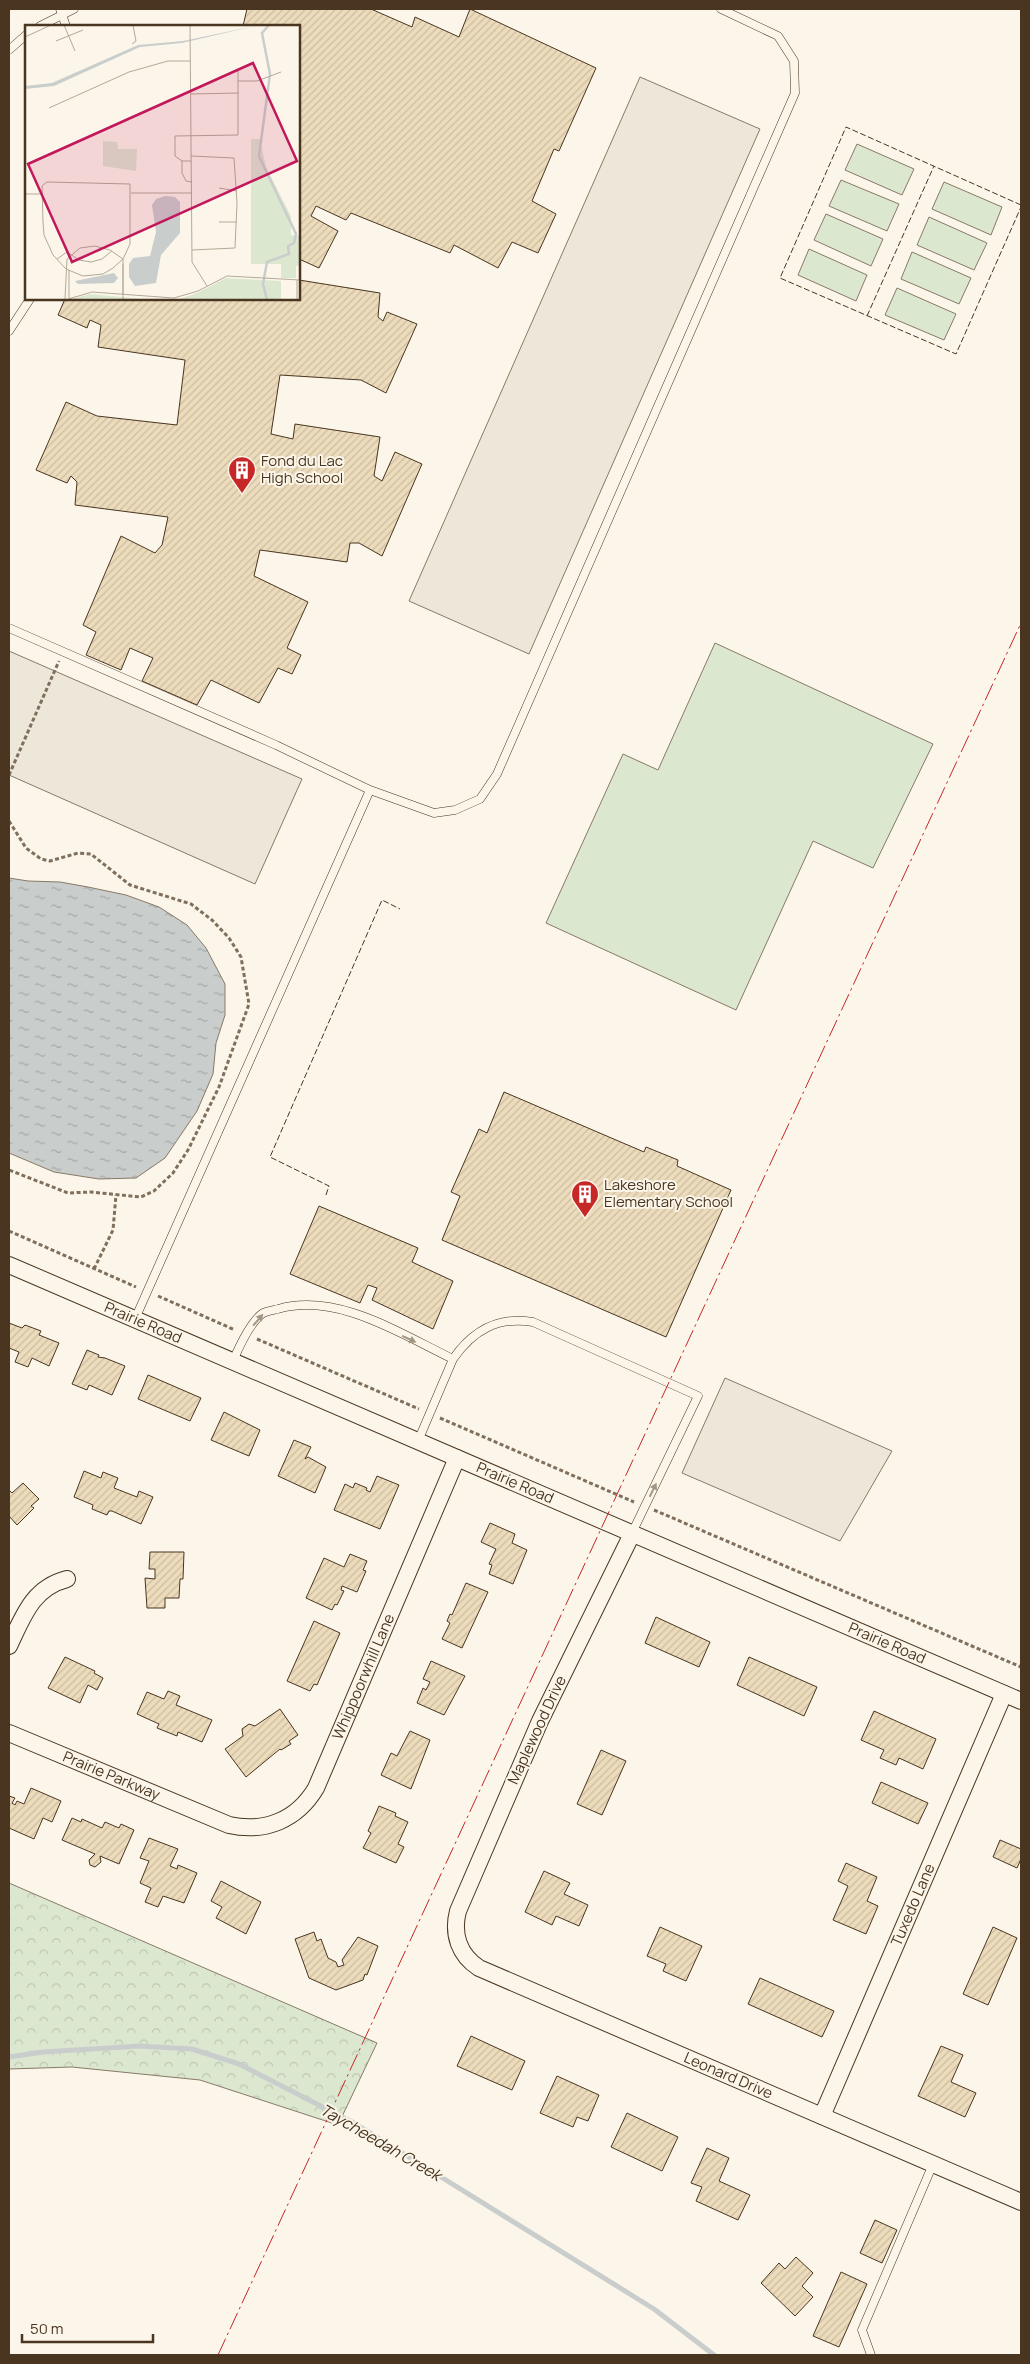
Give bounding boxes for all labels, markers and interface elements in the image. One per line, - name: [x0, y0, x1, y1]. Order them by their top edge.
- inset map: [25, 25, 300, 300]
- place label: Fond du Lac High School: [261, 450, 343, 488]
- building icon: Fond du Lac High School: [227, 455, 257, 494]
- place label: Lakeshore Elementary School: [604, 1174, 733, 1212]
- building icon: Lakeshore Elementary School: [570, 1179, 600, 1218]
- street label: Prairie Road: [101, 1296, 185, 1348]
- one-way arrow: [252, 1314, 264, 1326]
- one-way arrow: [402, 1335, 416, 1343]
- street label: Prairie Road: [473, 1457, 557, 1508]
- one-way arrow: [649, 1483, 657, 1497]
- street label: Whippoorwhill Lane: [327, 1610, 399, 1743]
- street label: Prairie Road: [845, 1617, 929, 1669]
- street label: Maplewood Drive: [502, 1672, 571, 1788]
- street label: Prairie Parkway: [60, 1746, 163, 1805]
- street label: Tuxedo Lane: [886, 1860, 940, 1949]
- street label: Leonard Drive: [681, 2047, 776, 2104]
- water label: Taycheedah Creek: [316, 2098, 448, 2187]
- scale bar: [22, 2312, 154, 2344]
- text: 50 m: [30, 2318, 64, 2339]

